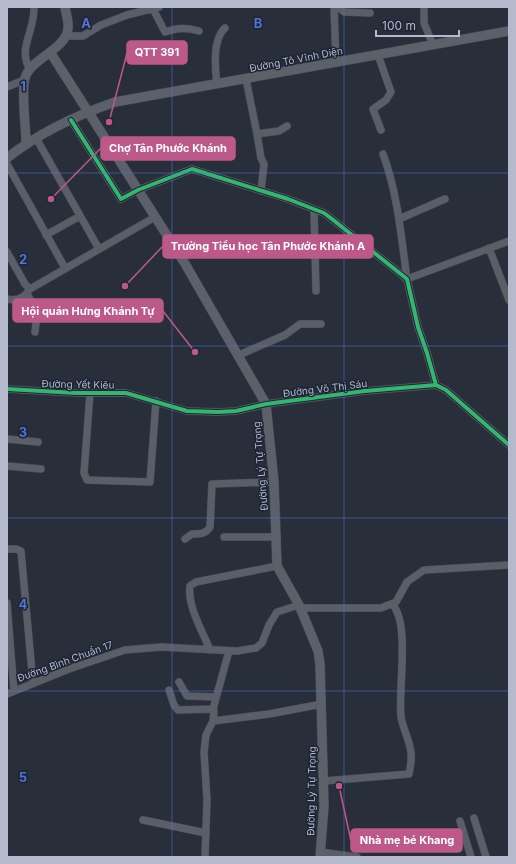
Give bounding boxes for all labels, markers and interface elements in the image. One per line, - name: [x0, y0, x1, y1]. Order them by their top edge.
- scale bar: [376, 12, 459, 38]
- text: A: [81, 15, 91, 31]
- text: B: [254, 15, 263, 31]
- text: 100 m: [382, 18, 416, 33]
- callout: QTT 391: [127, 41, 187, 64]
- street label: Đường Tô Vĩnh Diện: [248, 44, 344, 74]
- text: QTT 391: [135, 45, 179, 59]
- text: 1: [20, 78, 26, 94]
- callout: Chợ Tân Phước Khánh: [101, 137, 235, 160]
- text: Chợ Tân Phước Khánh: [109, 141, 227, 155]
- callout: Trường Tiểu học Tân Phước Khánh A: [163, 235, 373, 258]
- text: Trường Tiểu học Tân Phước Khánh A: [171, 239, 365, 253]
- text: 2: [19, 251, 27, 267]
- callout: Hội quán Hưng Khánh Tự: [13, 299, 163, 322]
- text: Hội quán Hưng Khánh Tự: [21, 304, 155, 318]
- street label: Đường Yết Kiêu: [41, 377, 115, 391]
- street label: Đường Võ Thị Sáu: [282, 377, 368, 400]
- street label: Đường Lý Tự Trọng: [250, 421, 270, 511]
- text: 3: [19, 424, 27, 440]
- text: 4: [19, 596, 28, 612]
- street label: Đường Bình Chuẩn 17: [16, 638, 115, 684]
- street label: Đường Lý Tự Trọng: [304, 746, 318, 836]
- text: 5: [19, 769, 27, 785]
- callout: Nhà mẹ bé Khang: [351, 829, 462, 852]
- text: Nhà mẹ bé Khang: [360, 833, 454, 847]

